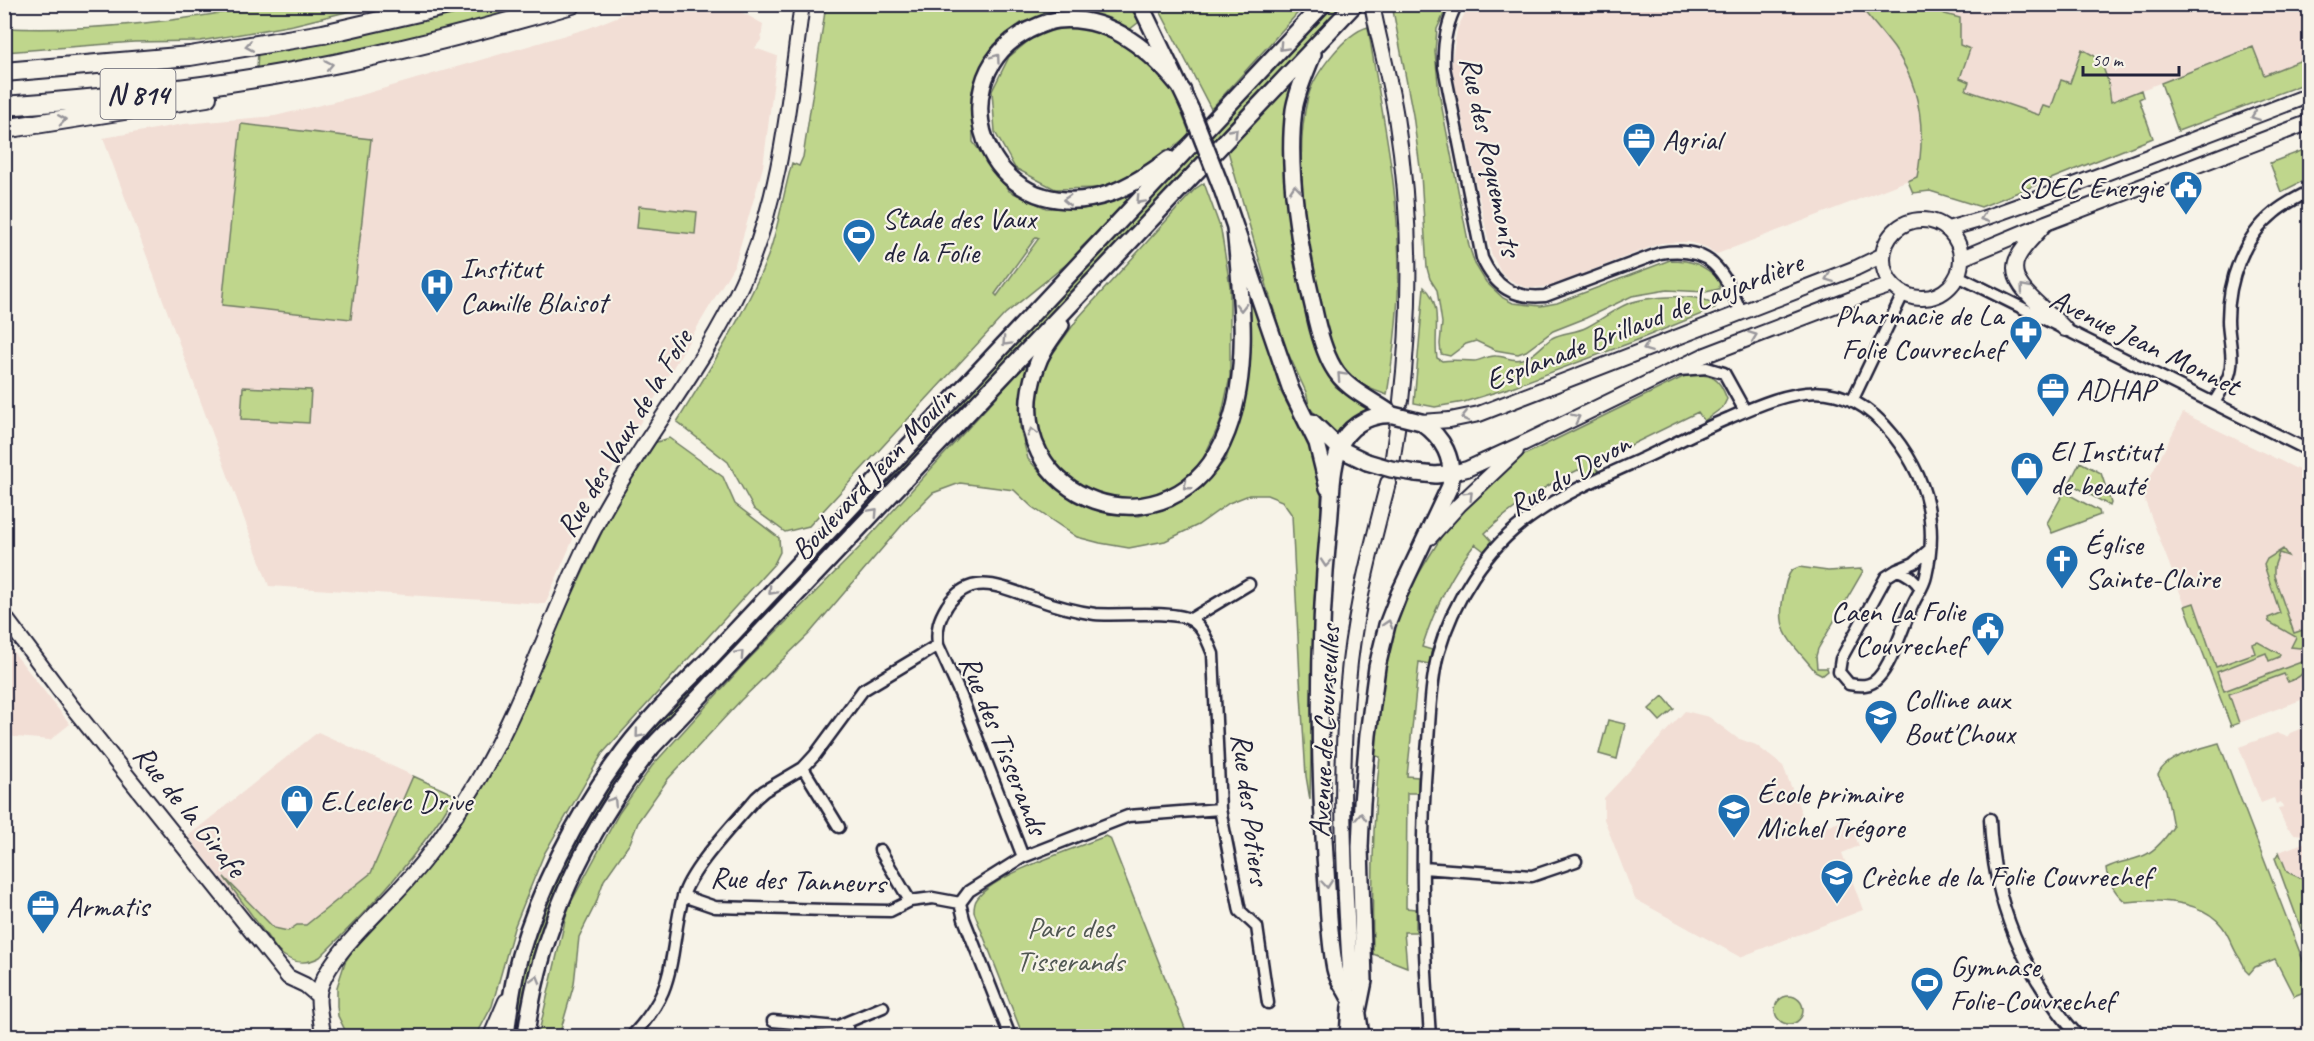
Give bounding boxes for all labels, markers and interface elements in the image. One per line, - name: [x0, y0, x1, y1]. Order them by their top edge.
- one-way arrow: [244, 39, 254, 52]
- scale bar: [2083, 39, 2179, 77]
- one-way arrow: [1279, 41, 1290, 51]
- text: 50 m: [2092, 49, 2125, 71]
- street label: Rue des Roquemonts: [1451, 53, 1531, 262]
- one-way arrow: [989, 54, 1000, 65]
- one-way arrow: [324, 59, 334, 72]
- road number: N 814: [100, 69, 176, 119]
- one-way arrow: [2250, 109, 2261, 121]
- one-way arrow: [57, 114, 67, 127]
- place label: Agrial: [1662, 120, 1726, 158]
- office icon: Agrial: [1621, 121, 1657, 168]
- one-way arrow: [1227, 129, 1238, 139]
- place label: SDEC Energie: [2017, 168, 2165, 206]
- public building icon: SDEC Energie: [2168, 169, 2204, 216]
- one-way arrow: [1289, 184, 1302, 193]
- one-way arrow: [1136, 193, 1147, 204]
- one-way arrow: [1063, 194, 1072, 207]
- place label: Stade des Vaux de la Folie: [882, 199, 1038, 271]
- one-way arrow: [1979, 211, 1989, 224]
- sports icon: Stade des Vaux de la Folie: [841, 217, 877, 264]
- street label: Esplanade Brillaud de Laujardière: [1480, 242, 1810, 399]
- place label: Institut Camille Blaisot: [460, 249, 611, 321]
- hospital icon: Institut Camille Blaisot: [419, 267, 455, 314]
- one-way arrow: [1824, 271, 1835, 284]
- street label: Avenue Jean Monnet: [2044, 280, 2249, 406]
- one-way arrow: [2020, 284, 2031, 295]
- place label: Pharmacie de La Folie Couvrechef: [1835, 296, 2009, 368]
- one-way arrow: [1235, 303, 1247, 312]
- pharmacy icon: Pharmacie de La Folie Couvrechef: [2008, 314, 2044, 361]
- street label: Rue des Vaux de la Folie: [547, 320, 702, 544]
- one-way arrow: [1747, 331, 1758, 343]
- one-way arrow: [1002, 335, 1013, 346]
- one-way arrow: [1642, 341, 1653, 354]
- place label: ADHAP: [2076, 370, 2158, 408]
- office icon: ADHAP: [2035, 371, 2071, 418]
- one-way arrow: [1337, 372, 1348, 383]
- street label: Boulevard Jean Moulin: [783, 377, 964, 568]
- one-way arrow: [1460, 410, 1470, 423]
- one-way arrow: [1570, 413, 1581, 425]
- street label: Rue du Devon: [1501, 423, 1638, 524]
- one-way arrow: [1027, 427, 1040, 437]
- place label: El Institut de beauté: [2050, 432, 2165, 504]
- shop icon: El Institut de beauté: [2009, 450, 2045, 497]
- one-way arrow: [1183, 479, 1194, 490]
- one-way arrow: [1462, 491, 1473, 502]
- one-way arrow: [867, 508, 878, 518]
- place label: Église Sainte-Claire: [2085, 525, 2222, 597]
- church icon: Église Sainte-Claire: [2044, 543, 2080, 590]
- one-way arrow: [1320, 558, 1333, 567]
- one-way arrow: [768, 584, 779, 595]
- place label: Caen La Folie Couvrechef: [1831, 592, 1971, 664]
- public building icon: Caen La Folie Couvrechef: [1970, 610, 2006, 657]
- one-way arrow: [1381, 619, 1393, 630]
- street label: Avenue de Courseulles: [1299, 621, 1349, 838]
- one-way arrow: [733, 650, 744, 660]
- street label: Rue des Tisserands: [951, 650, 1058, 843]
- place label: Colline aux Bout'Choux: [1904, 680, 2017, 752]
- school or university icon: Colline aux Bout'Choux: [1863, 698, 1899, 745]
- one-way arrow: [635, 727, 646, 738]
- street label: Rue des Potiers: [1223, 731, 1279, 890]
- street label: Rue de la Girafe: [125, 737, 256, 887]
- place label: École primaire Michel Trégore: [1757, 774, 1907, 846]
- place label: E.Leclerc Drive: [320, 782, 474, 820]
- shop icon: E.Leclerc Drive: [279, 783, 315, 830]
- school or university icon: École primaire Michel Trégore: [1716, 792, 1752, 839]
- one-way arrow: [606, 797, 617, 808]
- one-way arrow: [1355, 813, 1368, 822]
- place label: Crèche de la Folie Couvrechef: [1860, 857, 2157, 895]
- street label: Rue des Tanneurs: [710, 858, 889, 902]
- school or university icon: Crèche de la Folie Couvrechef: [1819, 858, 1855, 905]
- one-way arrow: [1320, 879, 1333, 888]
- place label: Armatis: [66, 887, 152, 925]
- office icon: Armatis: [25, 888, 61, 935]
- park label: Parc des Tisserands: [1016, 908, 1127, 980]
- place label: Gymnase Folie-Couvrechef: [1950, 947, 2120, 1019]
- sports icon: Gymnase Folie-Couvrechef: [1909, 965, 1945, 1012]
- one-way arrow: [529, 974, 541, 985]

